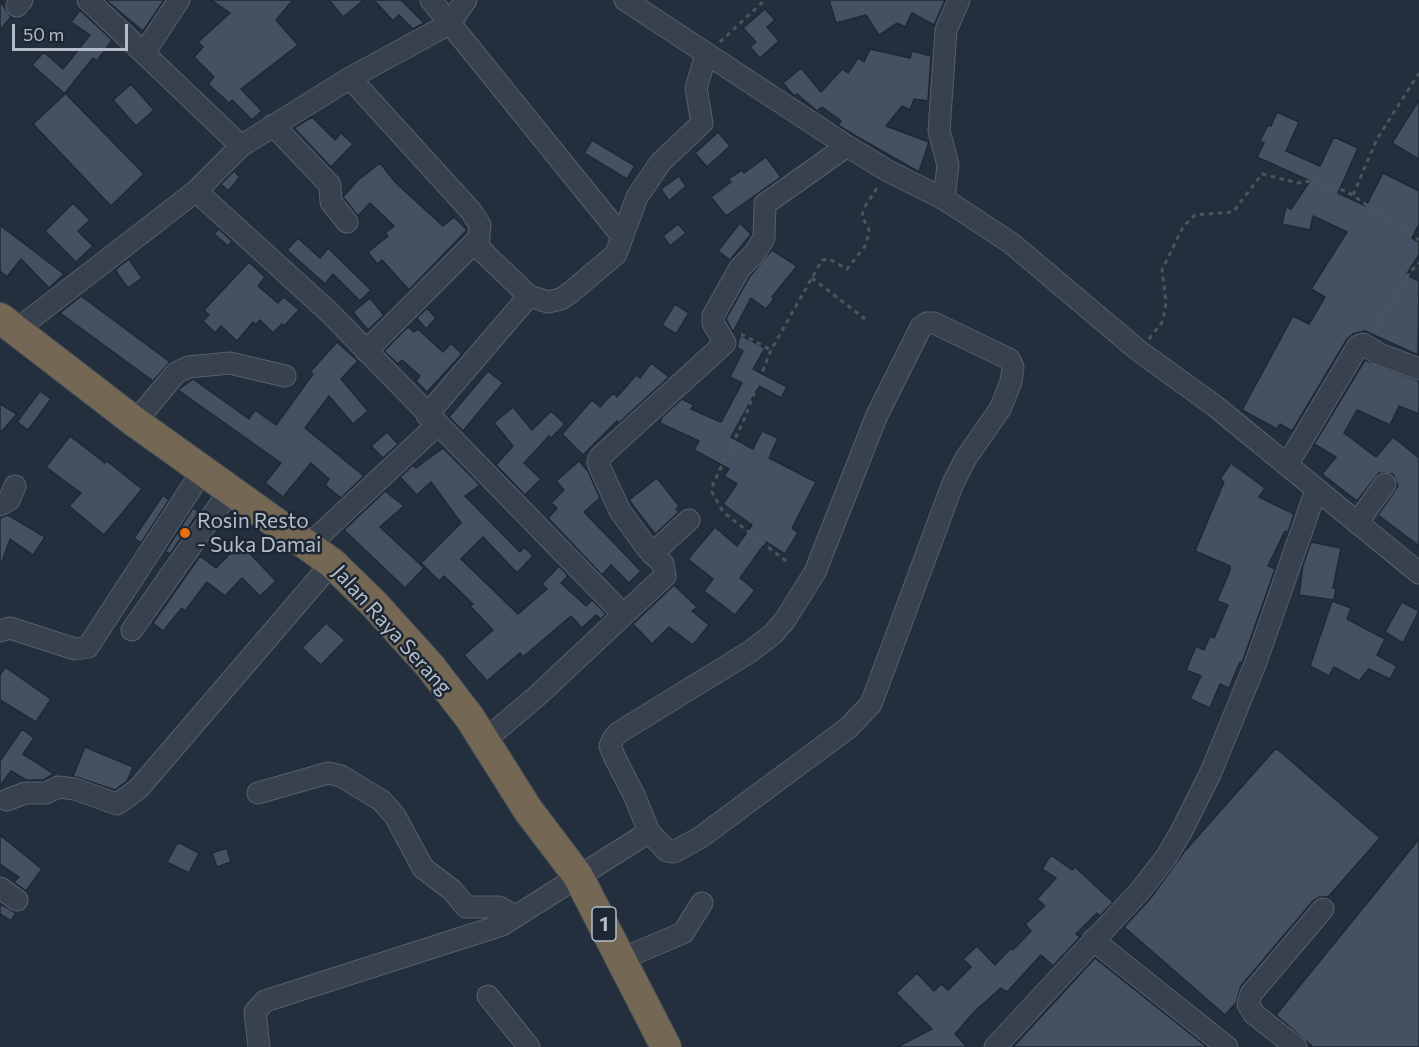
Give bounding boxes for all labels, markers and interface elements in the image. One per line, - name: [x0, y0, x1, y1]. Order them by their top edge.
- scale bar: [15, 12, 130, 50]
- text: 50 m: [23, 23, 64, 45]
- place label: Rosin Resto - Suka Damai: [197, 508, 321, 558]
- marker: Rosin Resto - Suka Damai: [178, 526, 192, 540]
- street label: Jalan Raya Serang: [327, 560, 457, 700]
- road number: 1: [592, 907, 616, 941]

